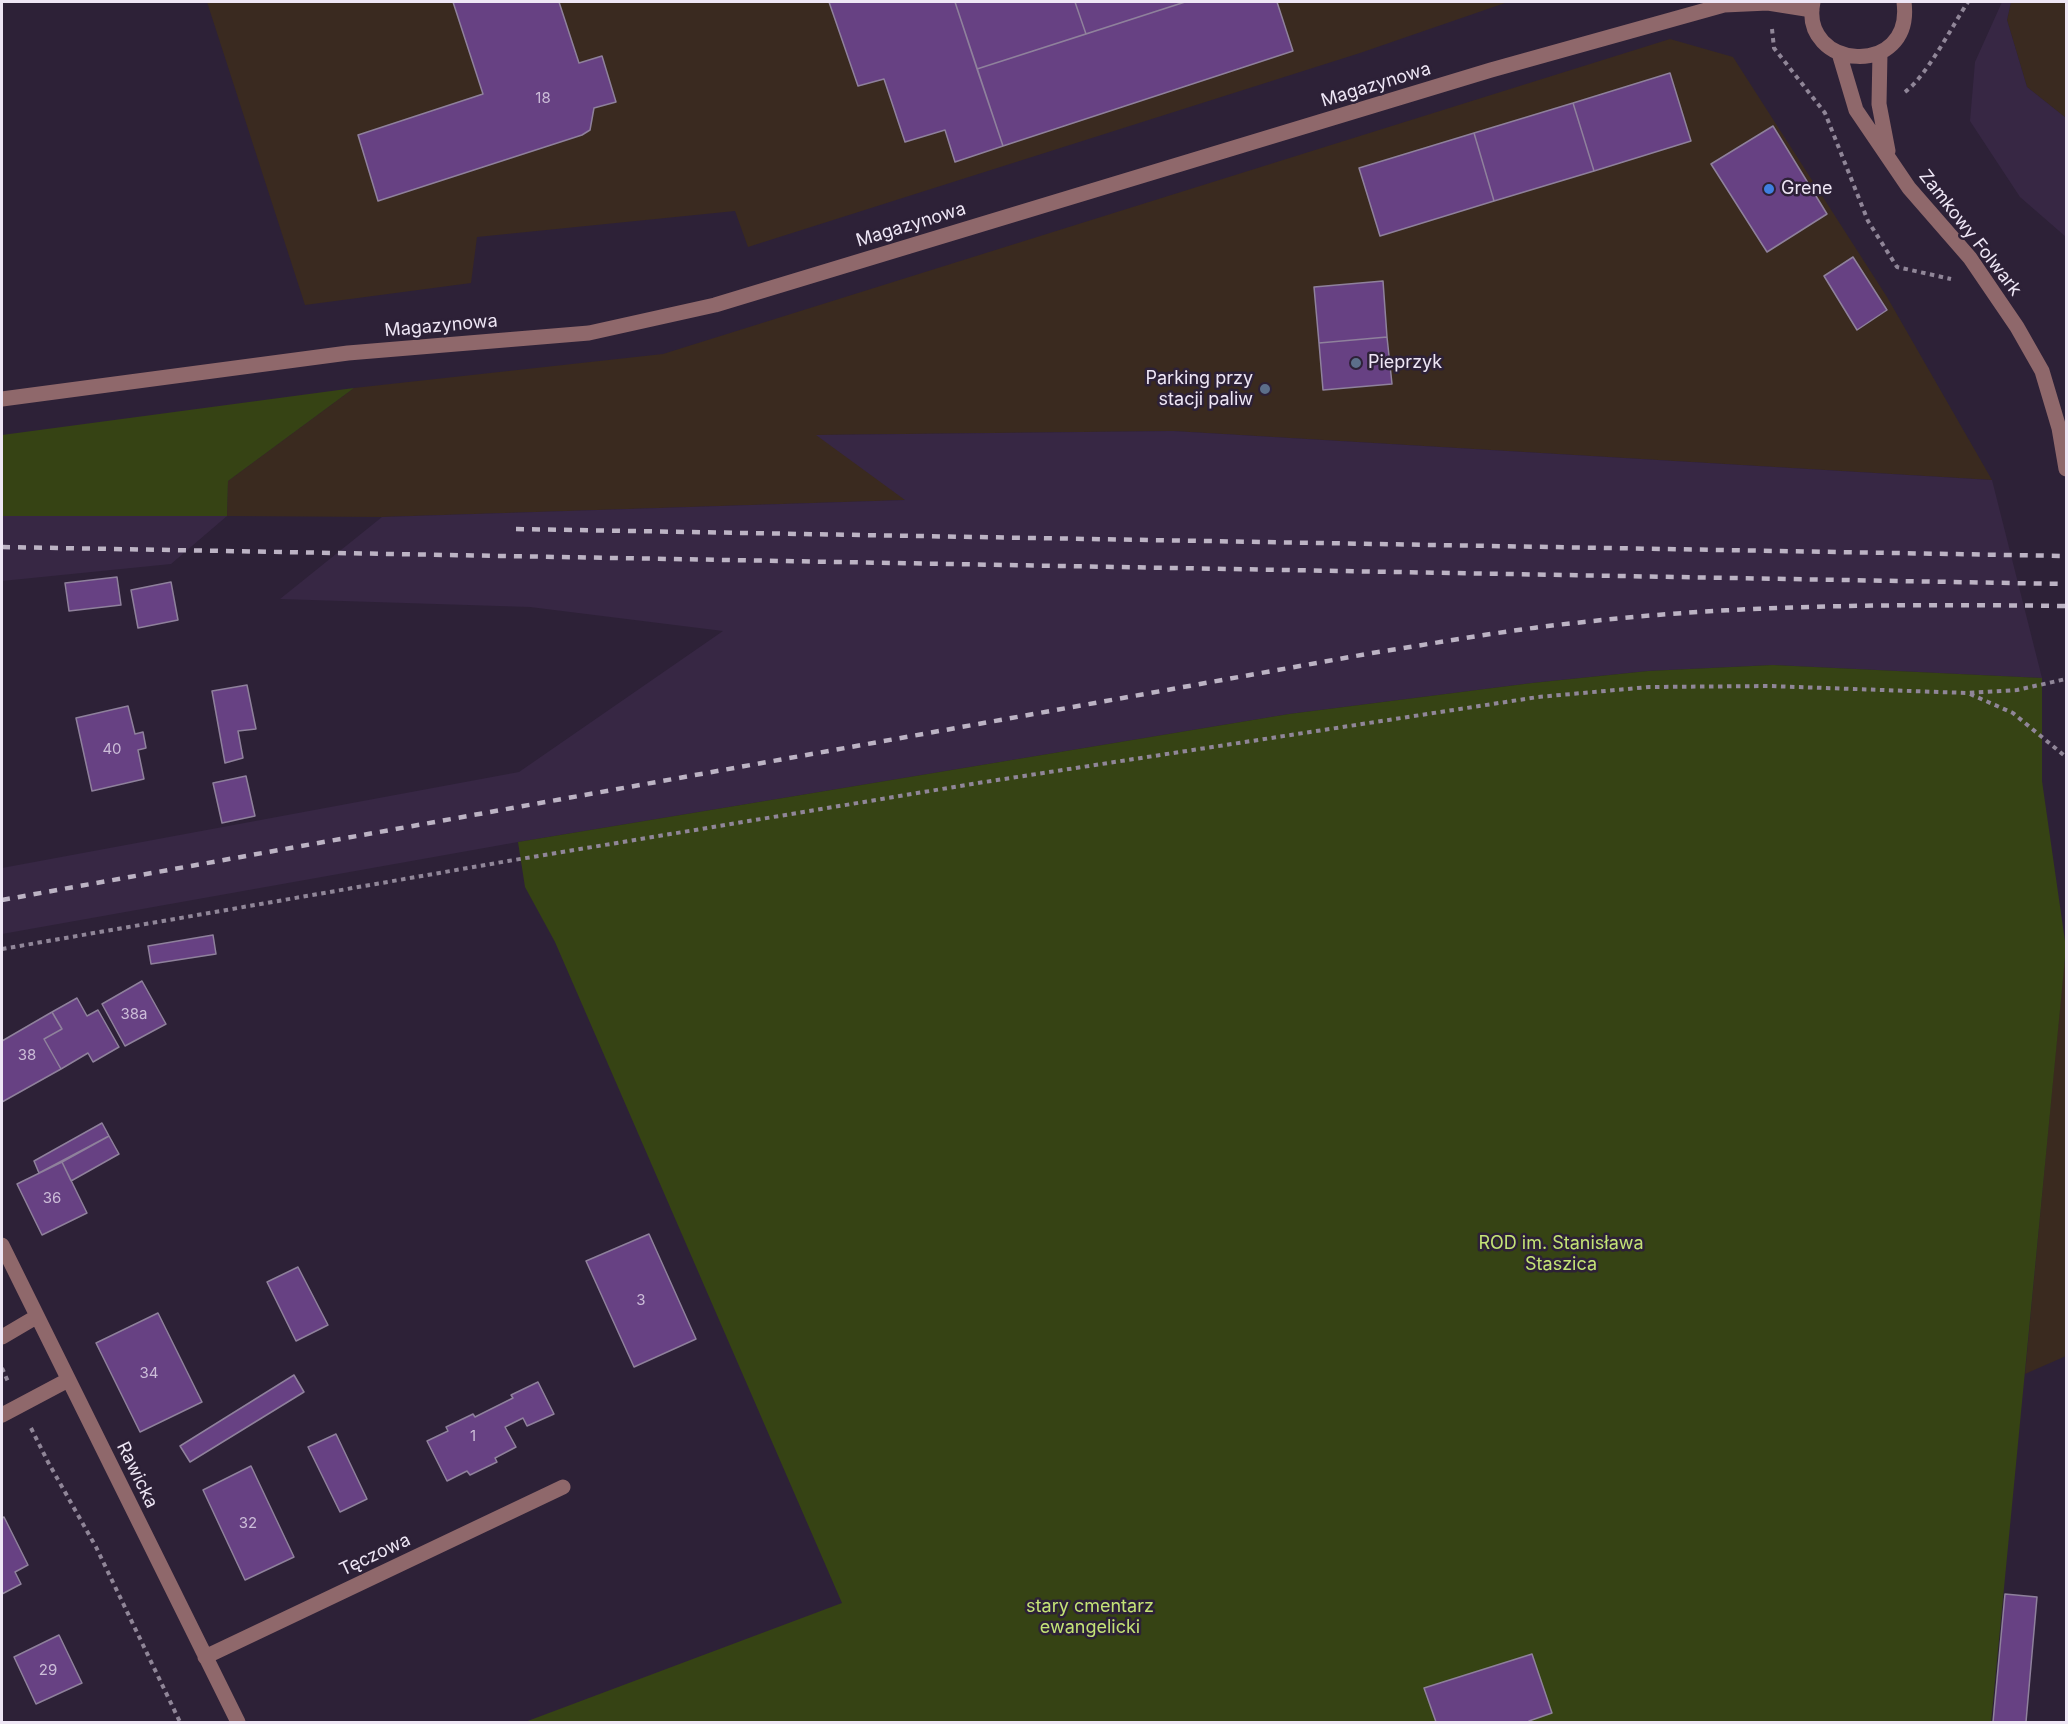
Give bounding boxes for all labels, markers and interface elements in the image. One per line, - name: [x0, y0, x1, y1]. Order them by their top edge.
- street label: Magazynowa: [1319, 58, 1433, 112]
- house number: 18: [535, 89, 551, 107]
- street label: Zamkowy Folwark: [1914, 166, 2026, 300]
- place label: Grene: [1781, 178, 1833, 200]
- marker: Grene: [1762, 182, 1776, 196]
- street label: Magazynowa: [854, 198, 968, 252]
- street label: Magazynowa: [384, 310, 498, 342]
- place label: Pieprzyk: [1368, 352, 1442, 374]
- marker: Pieprzyk: [1349, 356, 1363, 370]
- place label: Parking przy stacji paliw: [1146, 368, 1253, 410]
- marker: Parking przy stacji paliw: [1258, 382, 1272, 396]
- house number: 40: [102, 740, 122, 758]
- house number: 38a: [121, 1005, 147, 1023]
- house number: 38: [18, 1046, 36, 1064]
- house number: 36: [43, 1189, 61, 1207]
- park label: ROD im. Stanisława Staszica: [1478, 1233, 1644, 1276]
- house number: 3: [636, 1291, 646, 1309]
- house number: 34: [140, 1364, 158, 1382]
- house number: 1: [470, 1427, 476, 1445]
- street label: Rawicka: [112, 1438, 162, 1512]
- house number: 32: [239, 1514, 257, 1532]
- street label: Tęczowa: [336, 1529, 414, 1581]
- park label: stary cmentarz ewangelicki: [1026, 1596, 1154, 1638]
- house number: 29: [39, 1661, 57, 1679]

